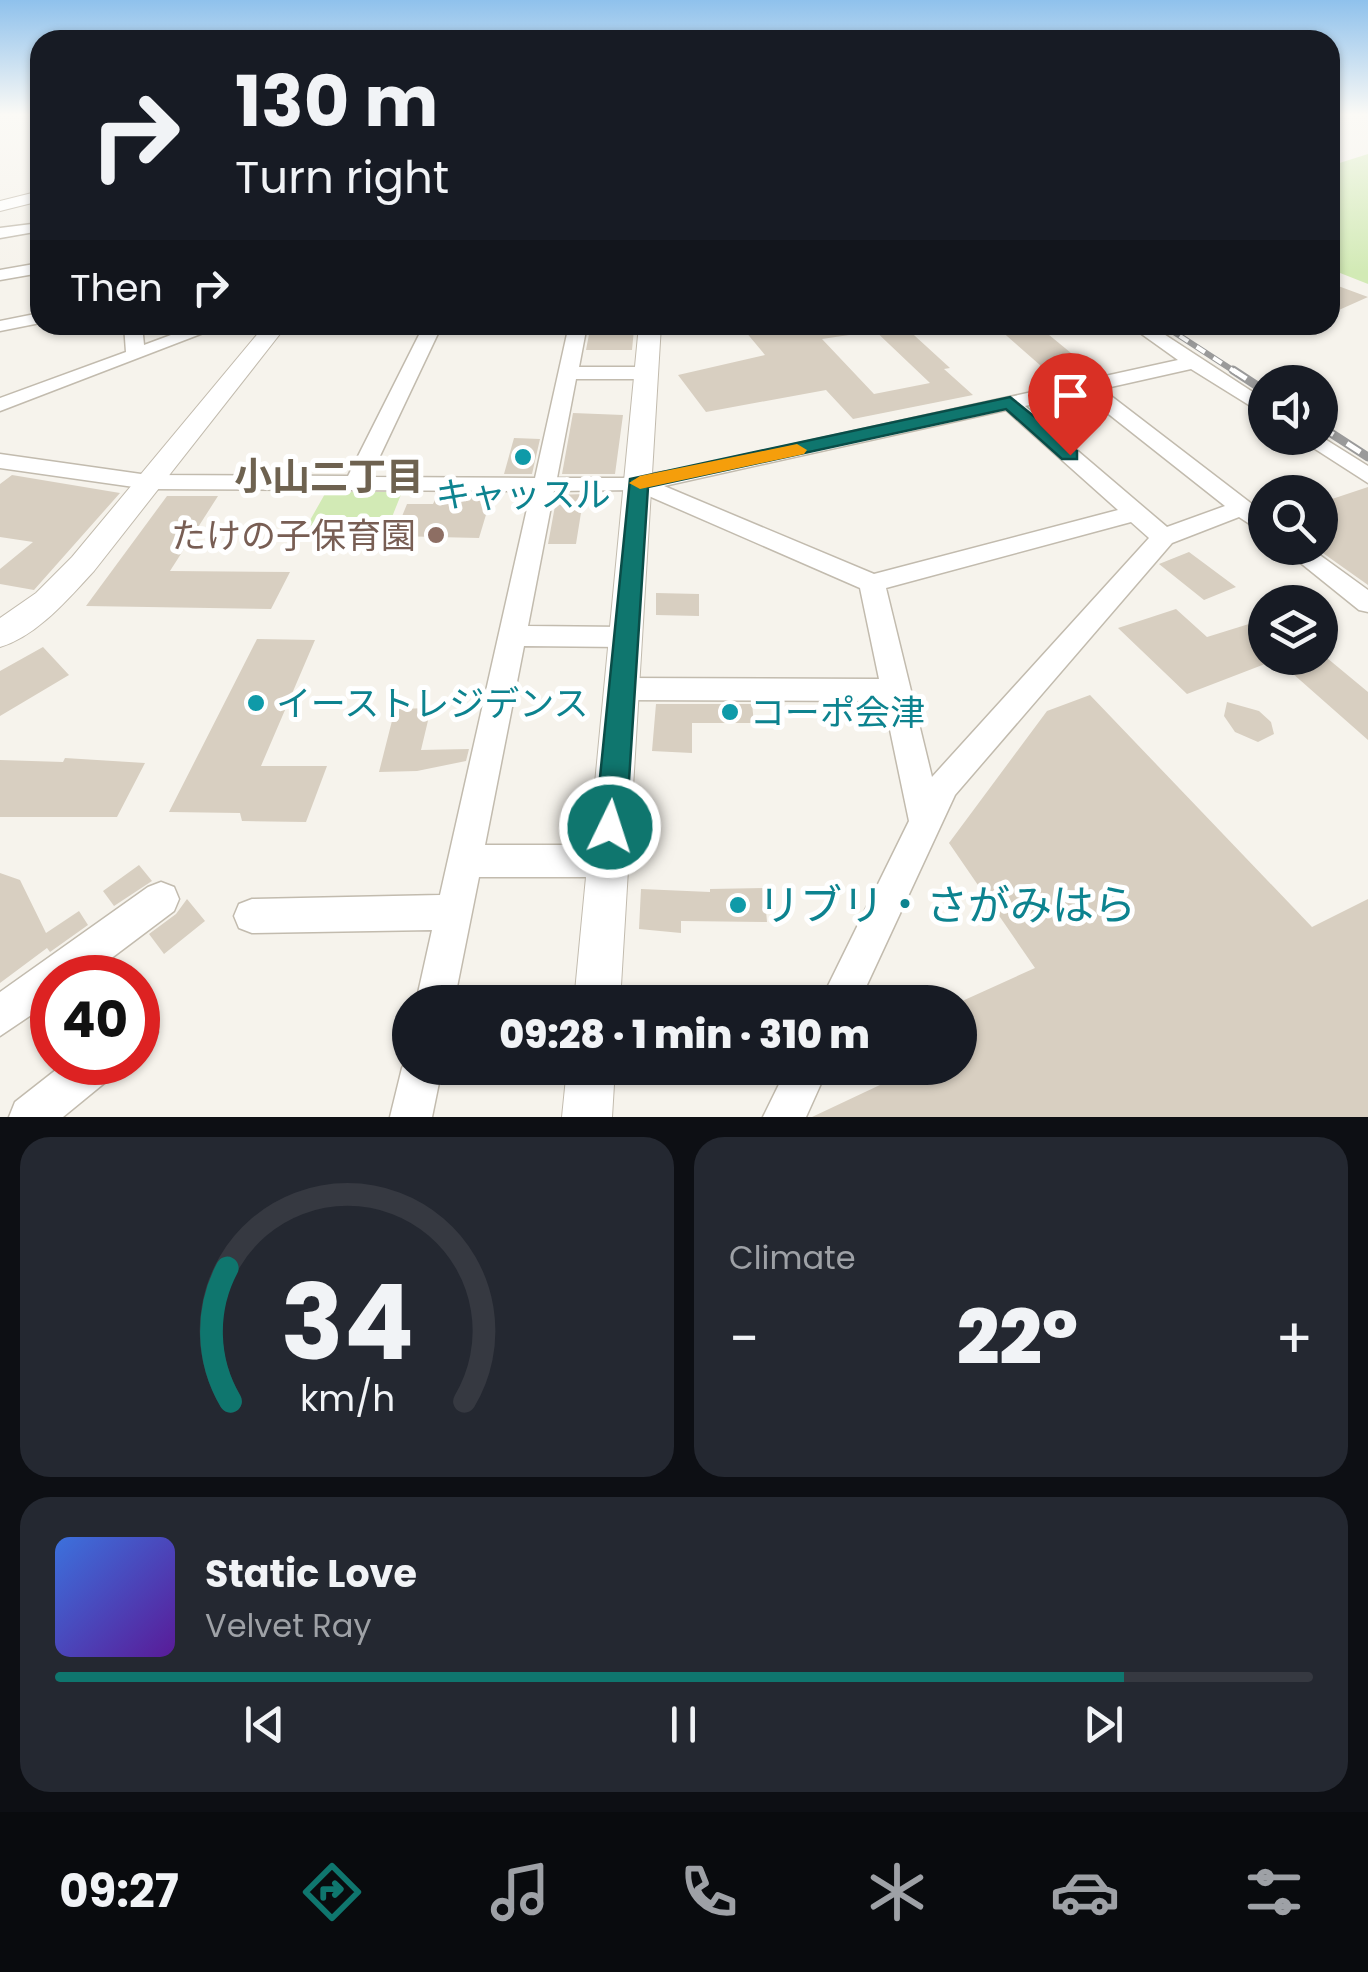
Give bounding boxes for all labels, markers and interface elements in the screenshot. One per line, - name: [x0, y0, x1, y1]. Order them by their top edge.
- text: 130 m: [235, 52, 438, 151]
- icon: right: [70, 70, 200, 200]
- text: Turn right: [235, 146, 449, 209]
- icon: right: [183, 260, 238, 315]
- text: Then: [70, 261, 163, 314]
- pin: [1028, 353, 1113, 456]
- map controls: [1248, 365, 1338, 675]
- button: sound: [1248, 365, 1338, 455]
- icon: arrive: [1043, 368, 1098, 423]
- marker: キャッスル: [512, 446, 534, 468]
- district label: 小山二丁目: [234, 450, 424, 503]
- place label: キャッスル: [435, 470, 611, 519]
- button: search: [1248, 475, 1338, 565]
- place label: たけの子保育園: [171, 511, 416, 560]
- marker: たけの子保育園: [425, 524, 447, 546]
- button: layers: [1248, 585, 1338, 675]
- place label: イーストレジデンス: [276, 679, 589, 728]
- place label: コーポ会津: [750, 688, 925, 737]
- marker: イーストレジデンス: [245, 692, 267, 714]
- marker: コーポ会津: [719, 701, 741, 723]
- position arrow: [558, 775, 662, 879]
- place label: リブリ・さがみはら: [758, 876, 1136, 935]
- marker: リブリ・さがみはら: [727, 894, 749, 916]
- speed limit sign: 40: [30, 955, 160, 1085]
- text: 09:28 · 1 min · 310 m: [499, 1008, 870, 1061]
- text: Climate: [729, 1235, 856, 1280]
- text: 34: [280, 1250, 414, 1395]
- text: 22°: [957, 1285, 1078, 1390]
- text: −: [729, 1300, 759, 1377]
- text: +: [1275, 1300, 1313, 1377]
- text: km/h: [299, 1373, 395, 1424]
- text: Static Love: [205, 1547, 417, 1600]
- text: Velvet Ray: [205, 1603, 371, 1648]
- icon: previous: [237, 1697, 292, 1752]
- icon: pause: [656, 1697, 711, 1752]
- icon: next: [1076, 1697, 1131, 1752]
- icon: directions: [297, 1857, 367, 1927]
- icon: music: [485, 1857, 555, 1927]
- icon: phone: [674, 1857, 744, 1927]
- icon: climate: [862, 1857, 932, 1927]
- icon: car: [1050, 1857, 1120, 1927]
- icon: filters: [1239, 1857, 1309, 1927]
- text: 09:27: [59, 1860, 179, 1923]

